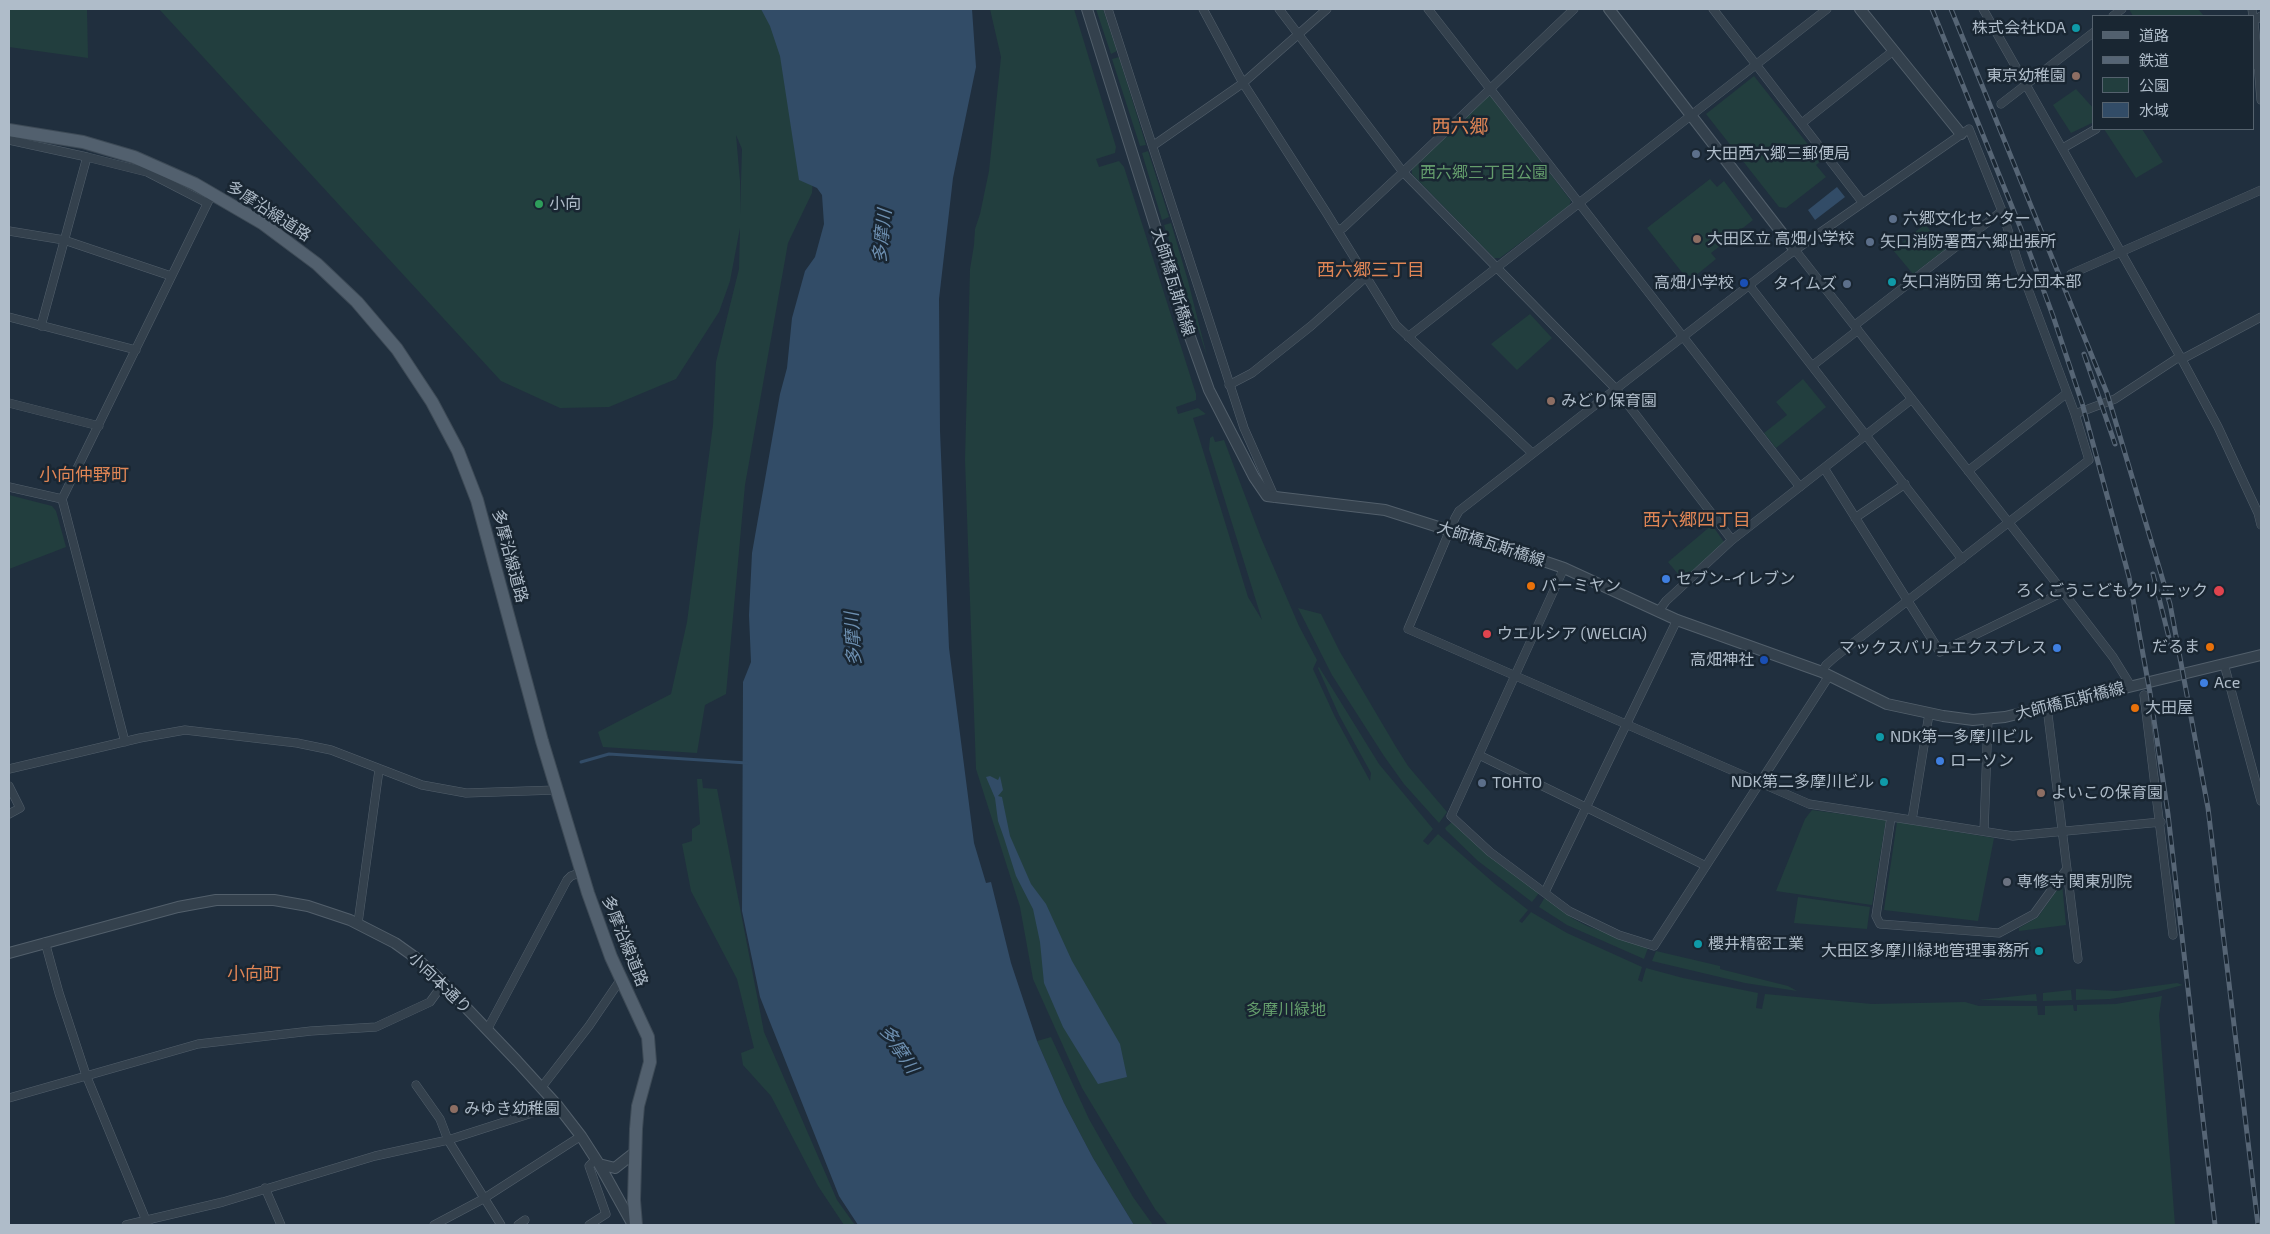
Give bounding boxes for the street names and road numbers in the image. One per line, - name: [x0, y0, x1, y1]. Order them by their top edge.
- street label: 多摩沿線道路: [224, 177, 314, 245]
- street label: 大師橋瓦斯橋線: [1147, 226, 1199, 338]
- street label: 多摩沿線道路: [488, 507, 532, 605]
- street label: 大師橋瓦斯橋線: [1435, 518, 1547, 570]
- street label: 大師橋瓦斯橋線: [2013, 678, 2127, 724]
- street label: 多摩沿線道路: [598, 893, 652, 989]
- street label: 小向本通り: [405, 948, 475, 1018]

